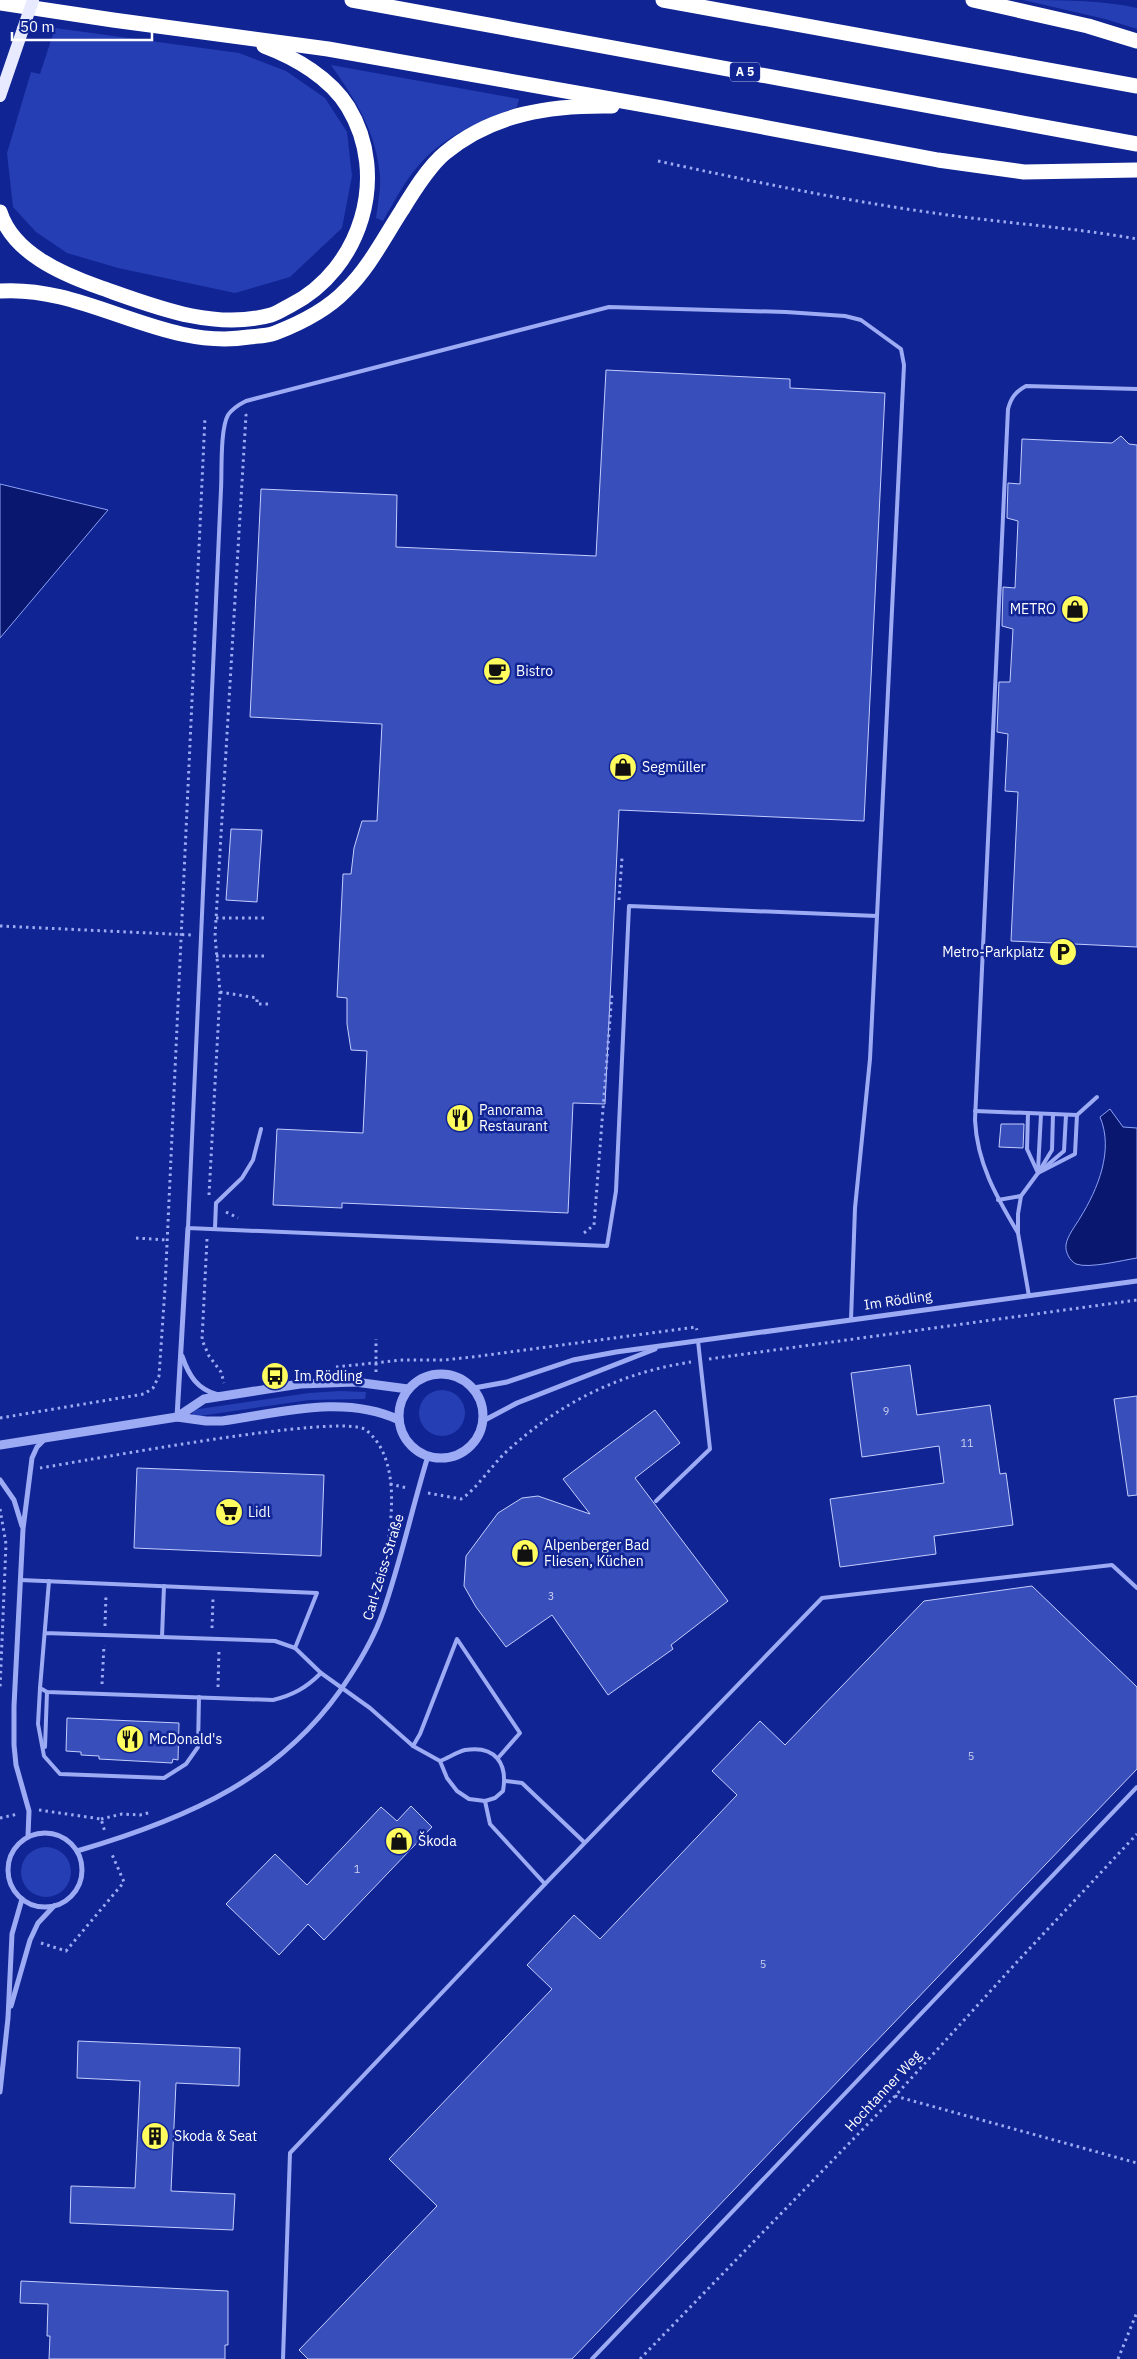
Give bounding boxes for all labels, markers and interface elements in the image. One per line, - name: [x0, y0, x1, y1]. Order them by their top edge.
- scale bar: [12, 10, 152, 42]
- text: 50 m: [20, 17, 55, 36]
- road number: A 5: [730, 62, 760, 82]
- shop icon: METRO: [1060, 594, 1090, 624]
- place label: METRO: [1010, 600, 1056, 618]
- cafe icon: Bistro: [482, 656, 512, 686]
- place label: Bistro: [516, 662, 553, 680]
- shop icon: Segmüller: [608, 752, 638, 782]
- place label: Segmüller: [642, 758, 706, 776]
- parking icon: Metro-Parkplatz: [1048, 937, 1078, 967]
- place label: Metro-Parkplatz: [942, 943, 1044, 961]
- place label: Panorama Restaurant: [479, 1101, 548, 1135]
- restaurant icon: Panorama Restaurant: [445, 1103, 475, 1133]
- street label: Im Rödling: [863, 1286, 934, 1314]
- bus stop icon: Im Rödling: [260, 1361, 290, 1391]
- place label: Im Rödling: [294, 1367, 363, 1385]
- house number: 9: [883, 1404, 889, 1418]
- house number: 11: [960, 1436, 974, 1450]
- supermarket icon: Lidl: [214, 1497, 244, 1527]
- place label: Lidl: [248, 1503, 271, 1521]
- street label: Carl-Zeiss-Straße: [358, 1511, 408, 1622]
- place label: Alpenberger Bad Fliesen, Küchen: [544, 1536, 649, 1570]
- shop icon: Alpenberger Bad Fliesen, Küchen: [510, 1538, 540, 1568]
- house number: 3: [548, 1589, 554, 1603]
- restaurant icon: McDonald's: [115, 1724, 145, 1754]
- place label: McDonald's: [149, 1730, 222, 1748]
- house number: 5: [968, 1749, 974, 1763]
- shop icon: Škoda: [384, 1826, 414, 1856]
- place label: Škoda: [418, 1831, 457, 1850]
- house number: 1: [354, 1862, 361, 1876]
- house number: 5: [760, 1957, 766, 1971]
- street label: Hochtanner Weg: [841, 2046, 926, 2135]
- building icon: Skoda & Seat: [140, 2121, 170, 2151]
- place label: Skoda & Seat: [174, 2127, 257, 2145]

